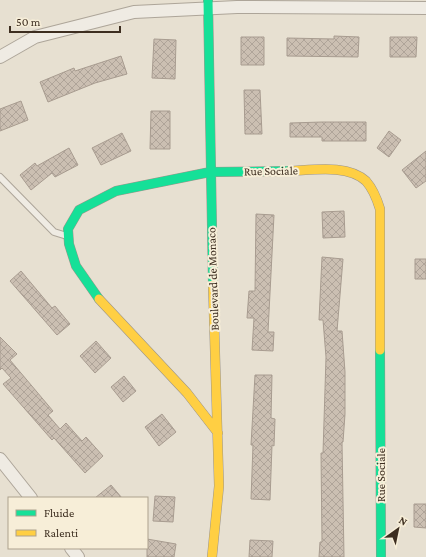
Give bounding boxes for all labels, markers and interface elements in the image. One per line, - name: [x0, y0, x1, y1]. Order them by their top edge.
- scale bar: [10, 8, 120, 34]
- text: 50 m: [16, 15, 41, 29]
- street label: Rue Sociale: [244, 164, 298, 178]
- street label: Boulevard de Monaco: [204, 227, 222, 331]
- street label: Rue Sociale: [374, 448, 388, 502]
- legend: [8, 497, 148, 549]
- text: Fluide: [44, 506, 74, 520]
- north arrow: [378, 509, 418, 549]
- text: N: [397, 514, 410, 528]
- text: Ralenti: [44, 526, 78, 540]

